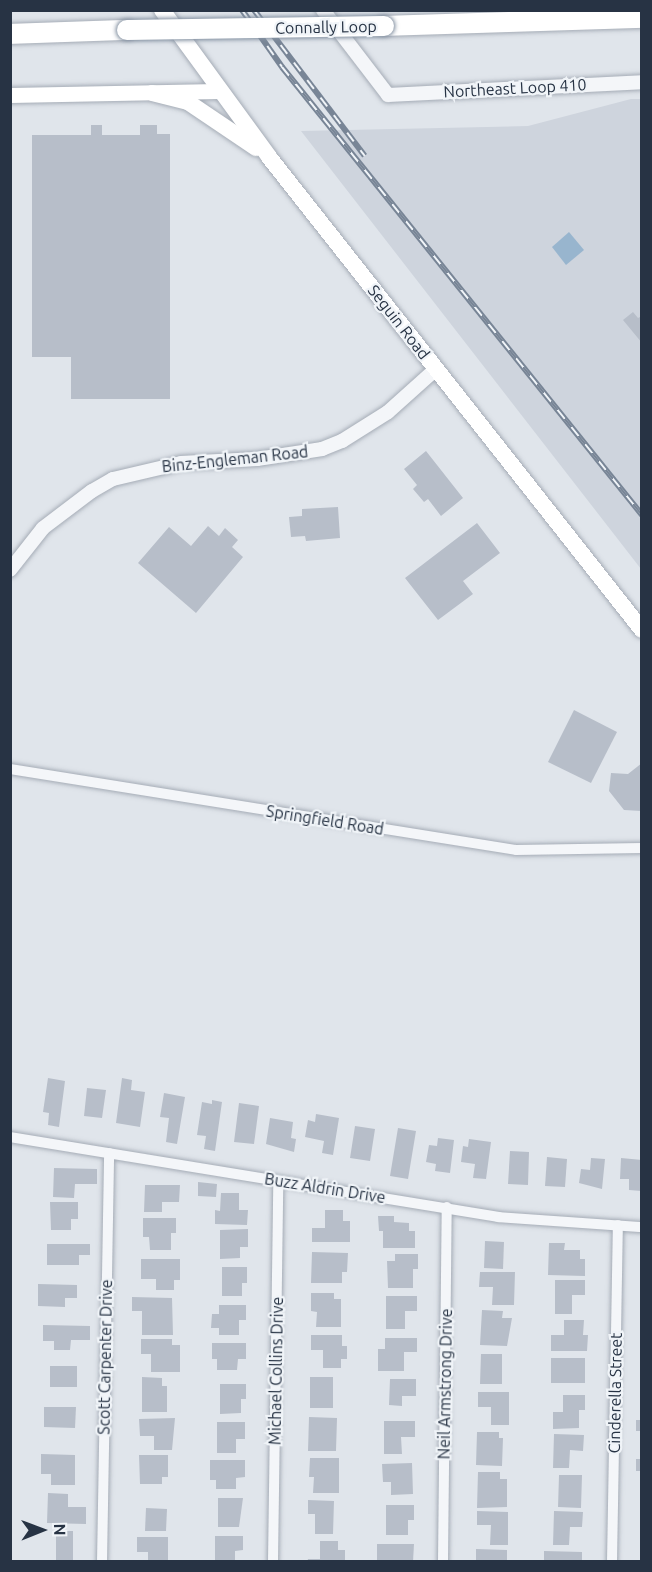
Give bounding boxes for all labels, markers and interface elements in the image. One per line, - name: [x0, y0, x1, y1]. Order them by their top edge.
- street label: Connally Loop: [275, 17, 377, 37]
- street label: Northeast Loop 410: [443, 75, 587, 101]
- street label: Seguin Road: [364, 281, 434, 363]
- street label: Binz-Engleman Road: [161, 442, 309, 476]
- street label: Springfield Road: [265, 801, 385, 839]
- street label: Buzz Aldrin Drive: [263, 1169, 387, 1207]
- street label: Scott Carpenter Drive: [94, 1279, 116, 1435]
- street label: Michael Collins Drive: [265, 1297, 287, 1445]
- street label: Neil Armstrong Drive: [434, 1308, 456, 1460]
- street label: Cinderella Street: [604, 1332, 626, 1454]
- north arrow: [12, 1500, 72, 1560]
- text: N: [51, 1524, 69, 1536]

